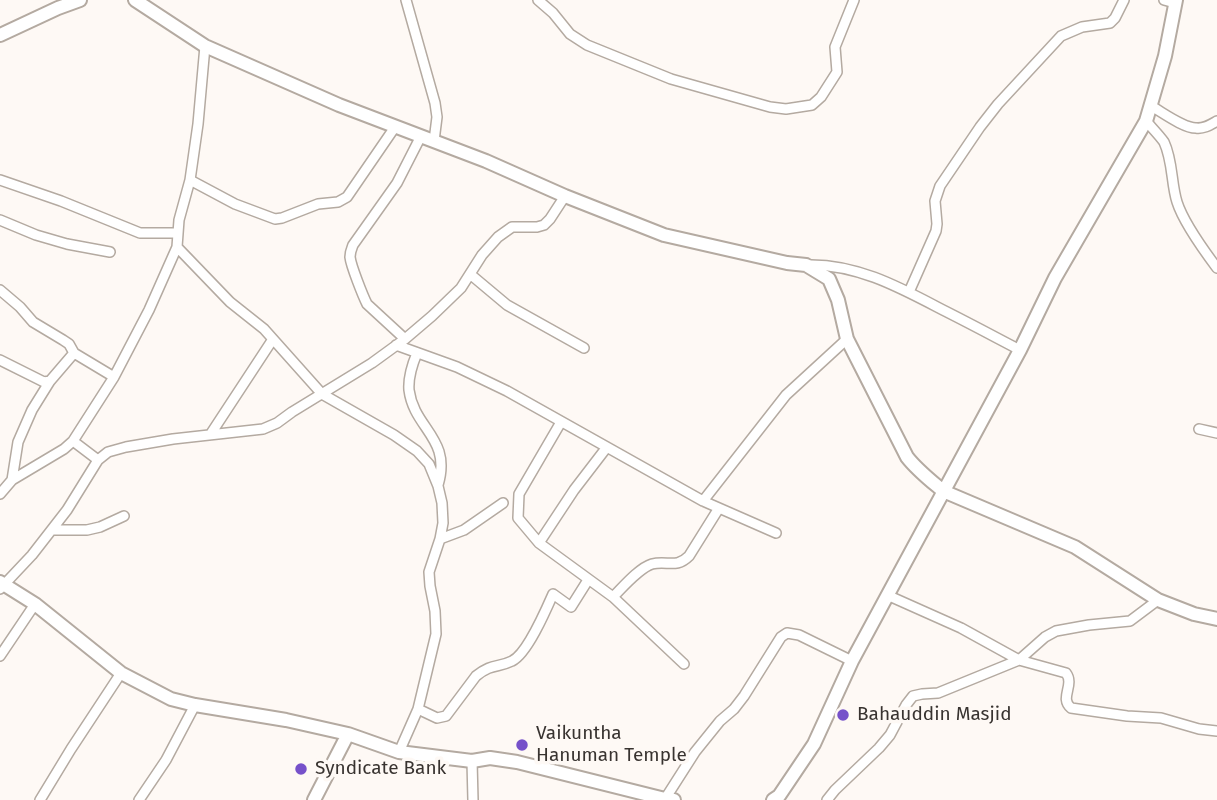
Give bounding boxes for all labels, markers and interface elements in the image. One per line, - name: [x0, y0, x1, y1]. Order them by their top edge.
- place label: Bahauddin Masjid: [857, 704, 1012, 726]
- marker: Bahauddin Masjid: [835, 707, 851, 723]
- place label: Vaikuntha Hanuman Temple: [536, 723, 687, 767]
- marker: Vaikuntha Hanuman Temple: [514, 737, 530, 753]
- place label: Syndicate Bank: [315, 758, 446, 780]
- marker: Syndicate Bank: [293, 761, 309, 777]

